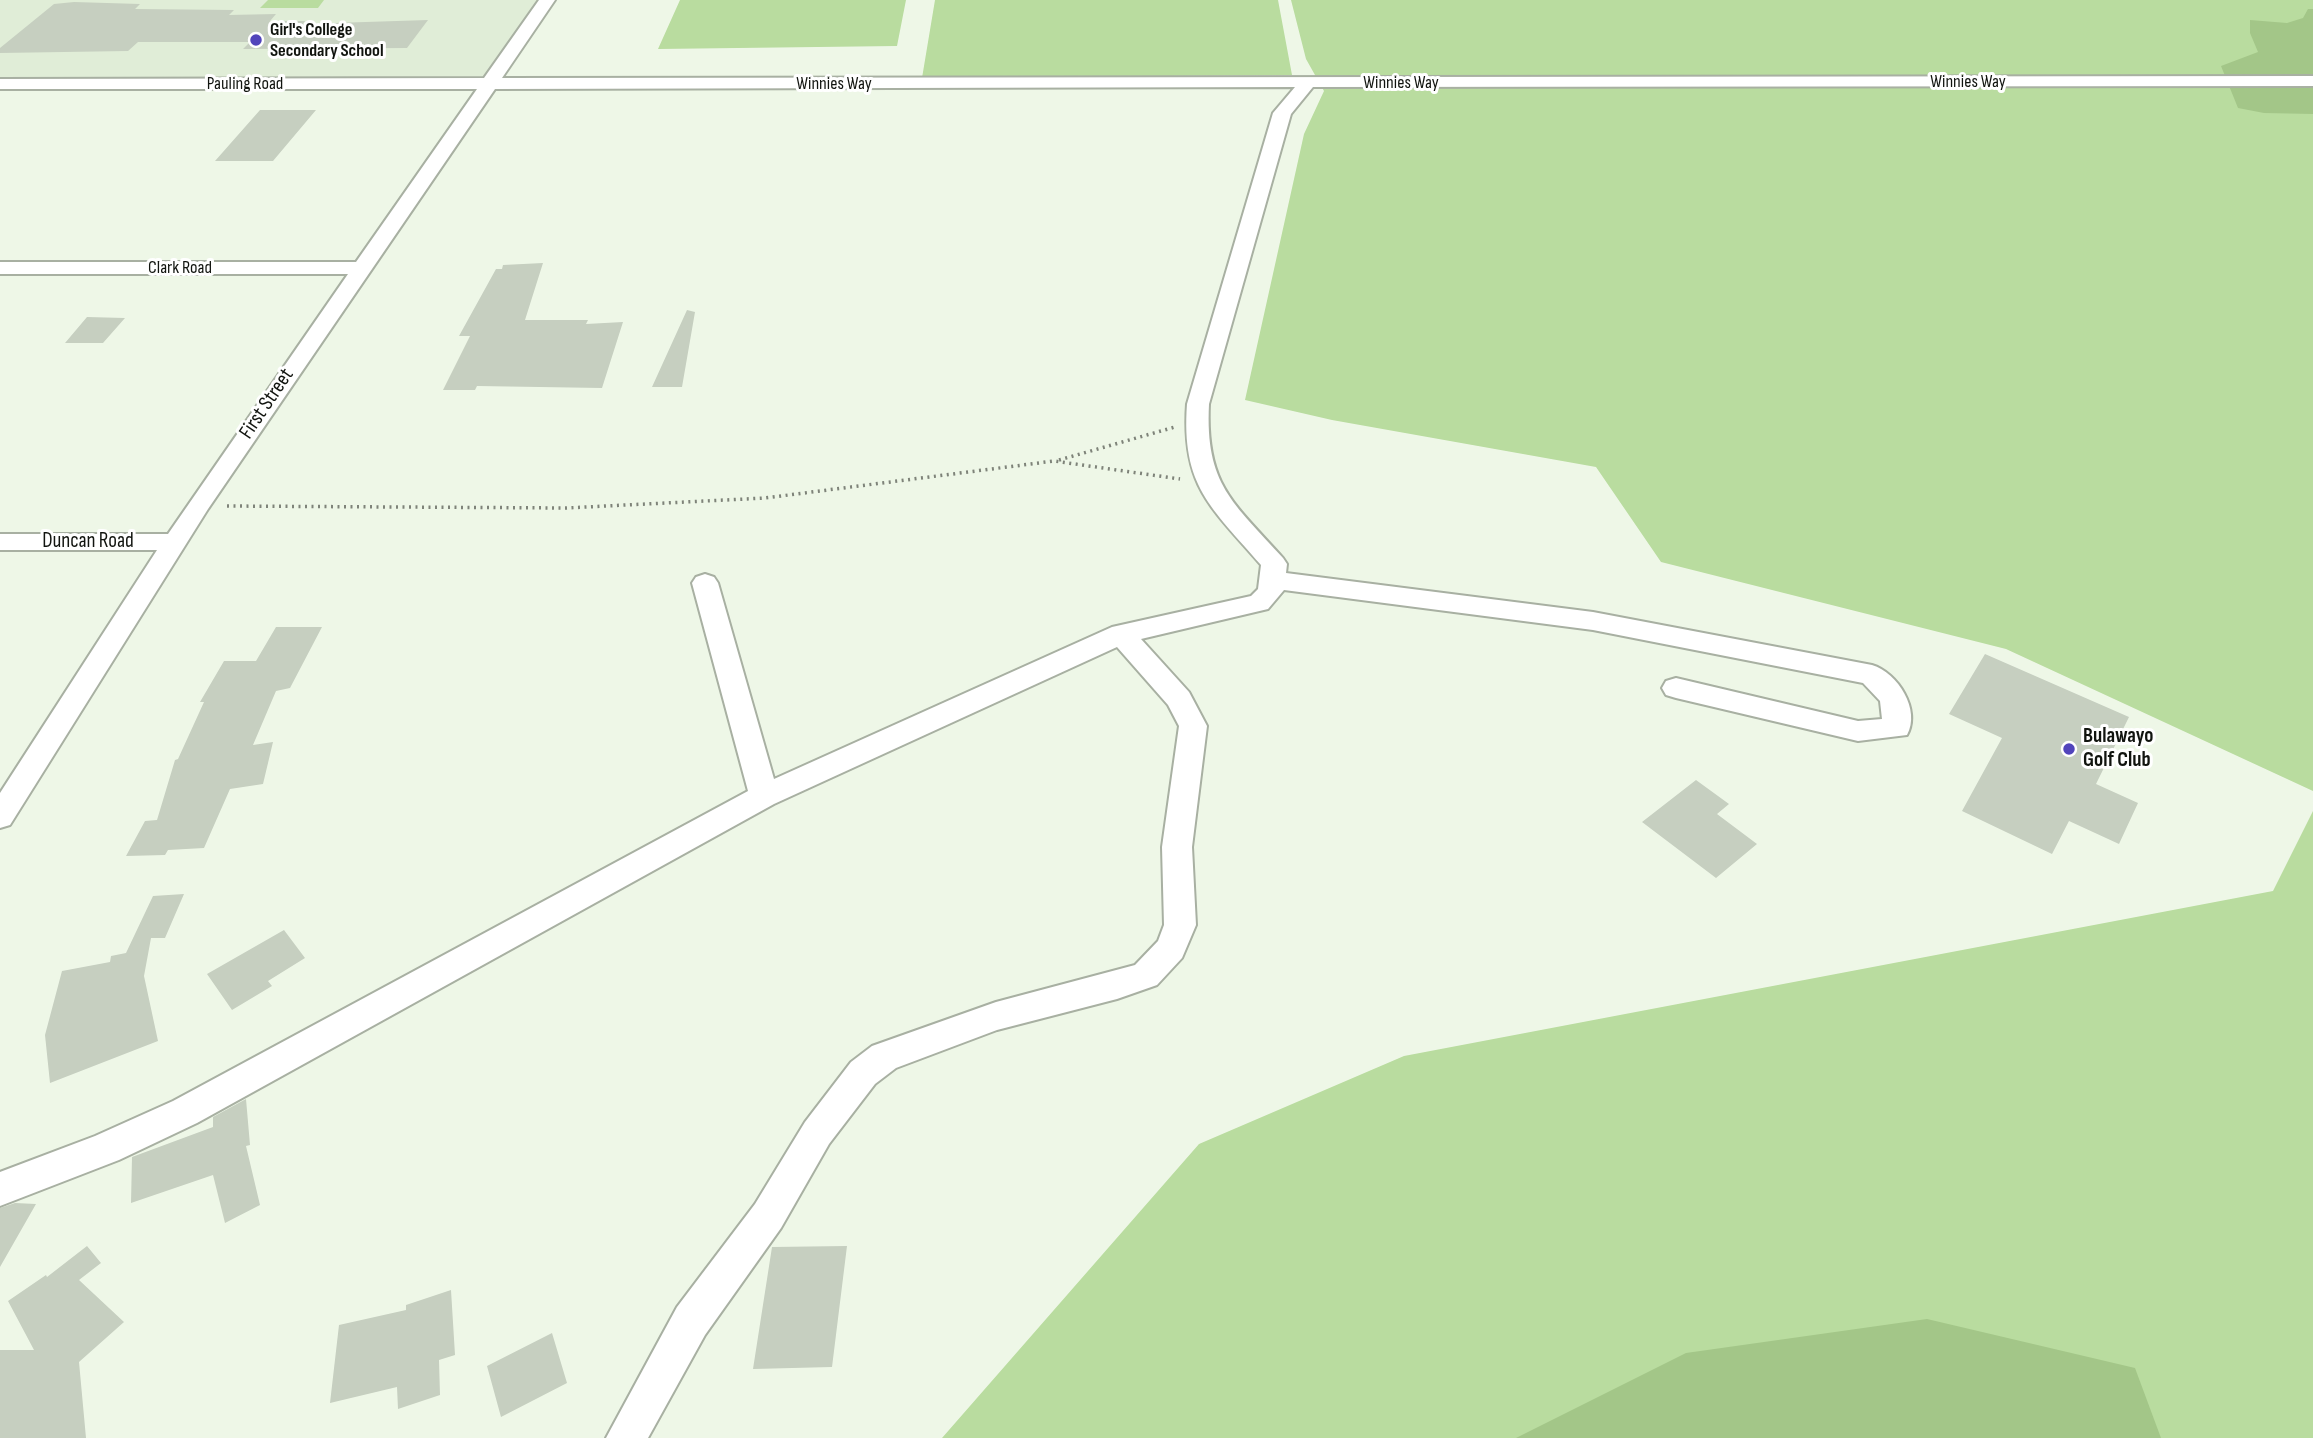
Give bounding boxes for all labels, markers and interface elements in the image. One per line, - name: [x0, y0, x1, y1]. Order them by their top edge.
- place label: Girl's College Secondary School: [270, 19, 384, 61]
- marker: Girl's College Secondary School: [248, 32, 264, 48]
- street label: Winnies Way: [1930, 71, 2006, 93]
- street label: Winnies Way: [1363, 72, 1439, 94]
- street label: Pauling Road: [207, 73, 283, 95]
- street label: Winnies Way: [796, 73, 872, 95]
- street label: Clark Road: [148, 257, 212, 279]
- street label: First Street: [234, 364, 300, 444]
- street label: Duncan Road: [42, 529, 134, 555]
- place label: Bulawayo Golf Club: [2083, 724, 2153, 774]
- marker: Bulawayo Golf Club: [2061, 741, 2077, 757]

